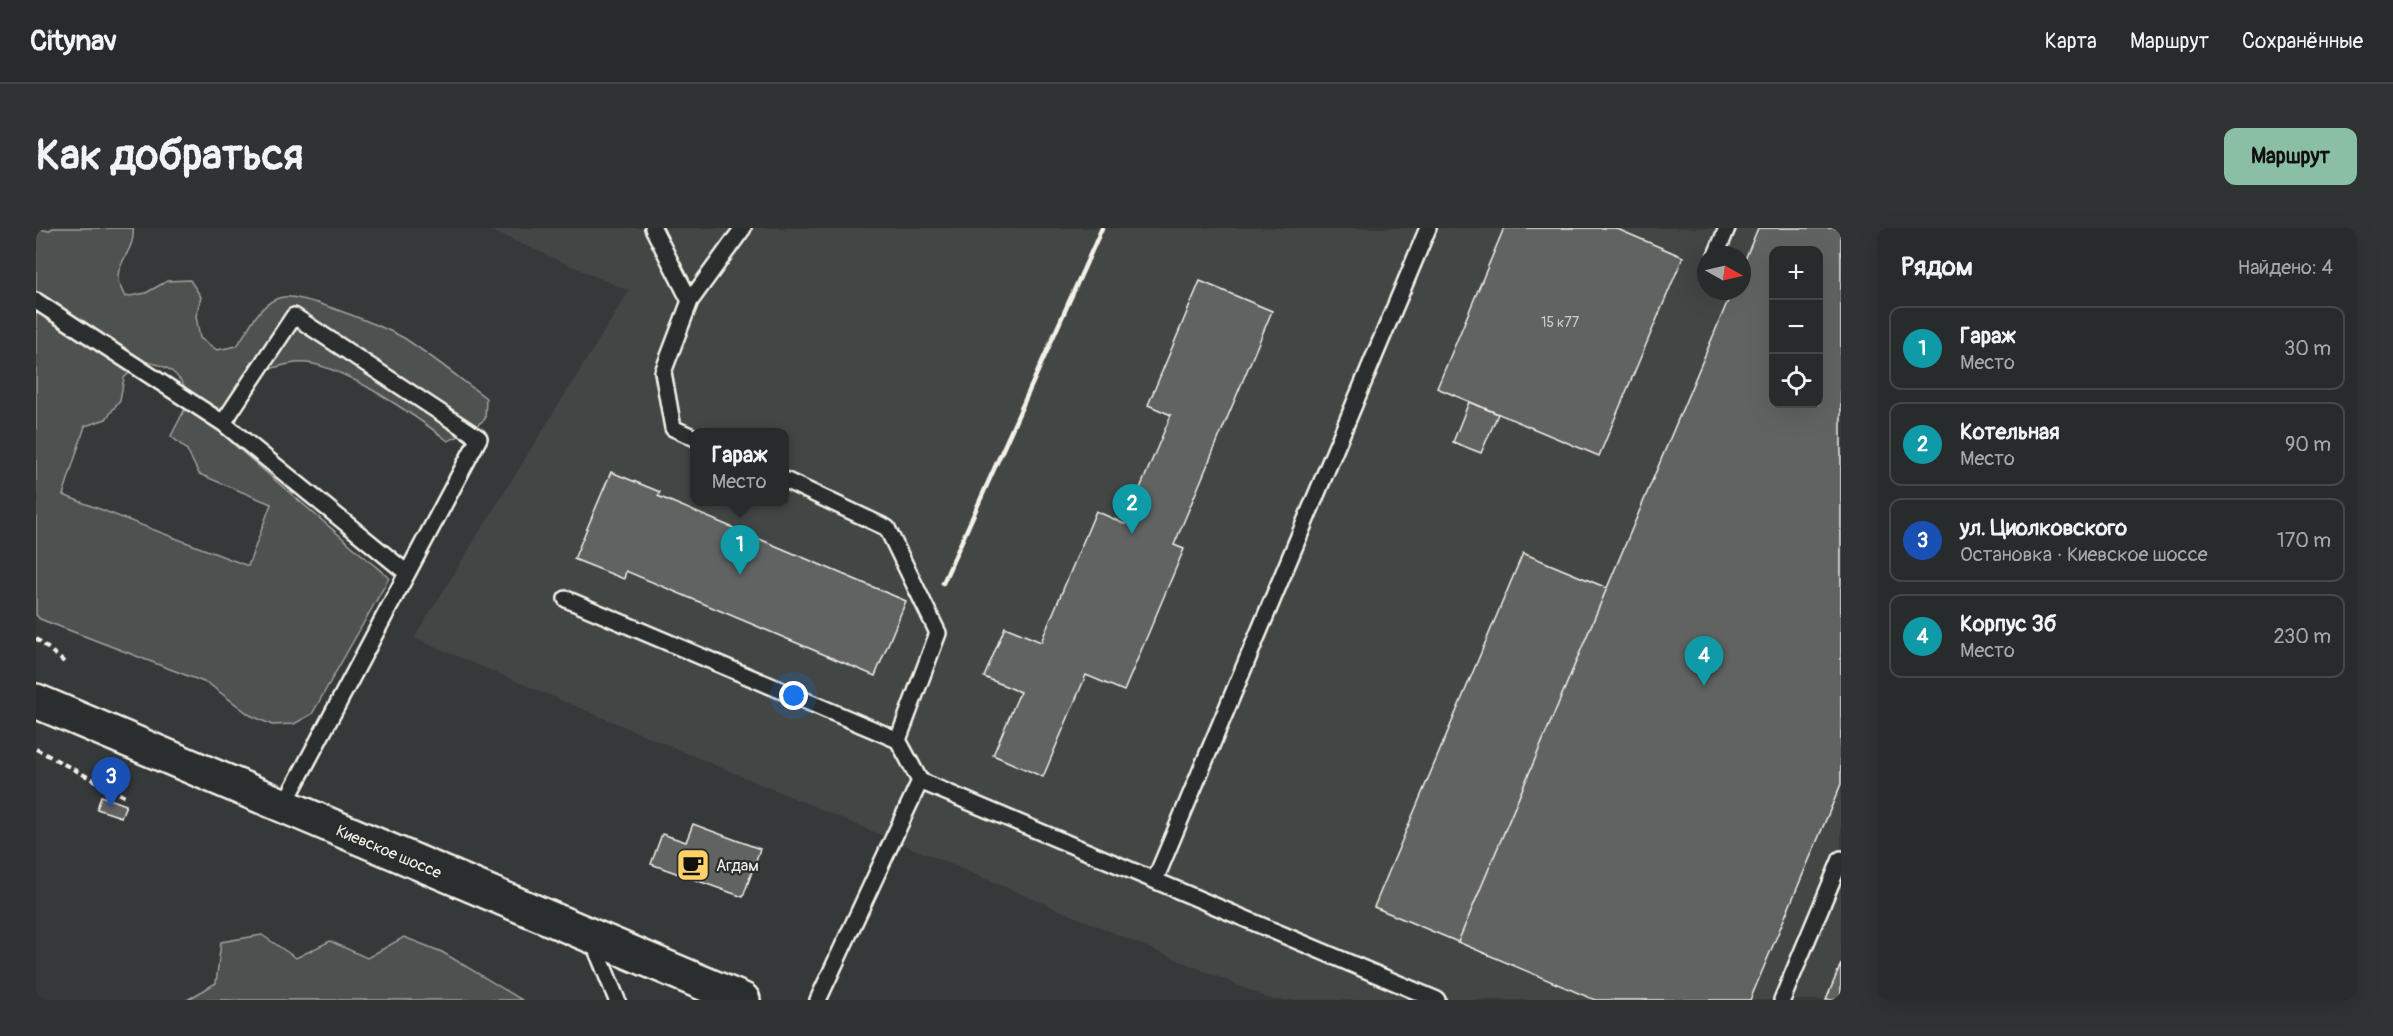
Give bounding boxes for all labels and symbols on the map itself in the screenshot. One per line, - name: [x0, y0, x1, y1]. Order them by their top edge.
- north arrow: [1697, 246, 1751, 300]
- house number: 15 к77: [1541, 314, 1580, 331]
- pin: 2: [1112, 484, 1152, 534]
- pin: 1: [720, 526, 760, 575]
- pin: 4: [1684, 636, 1724, 686]
- your location: [779, 681, 808, 710]
- pin: 3: [92, 758, 130, 807]
- street label: Киевское шоссе: [333, 821, 444, 883]
- cafe icon: Агдам: [675, 847, 711, 883]
- place label: Агдам: [716, 856, 759, 876]

